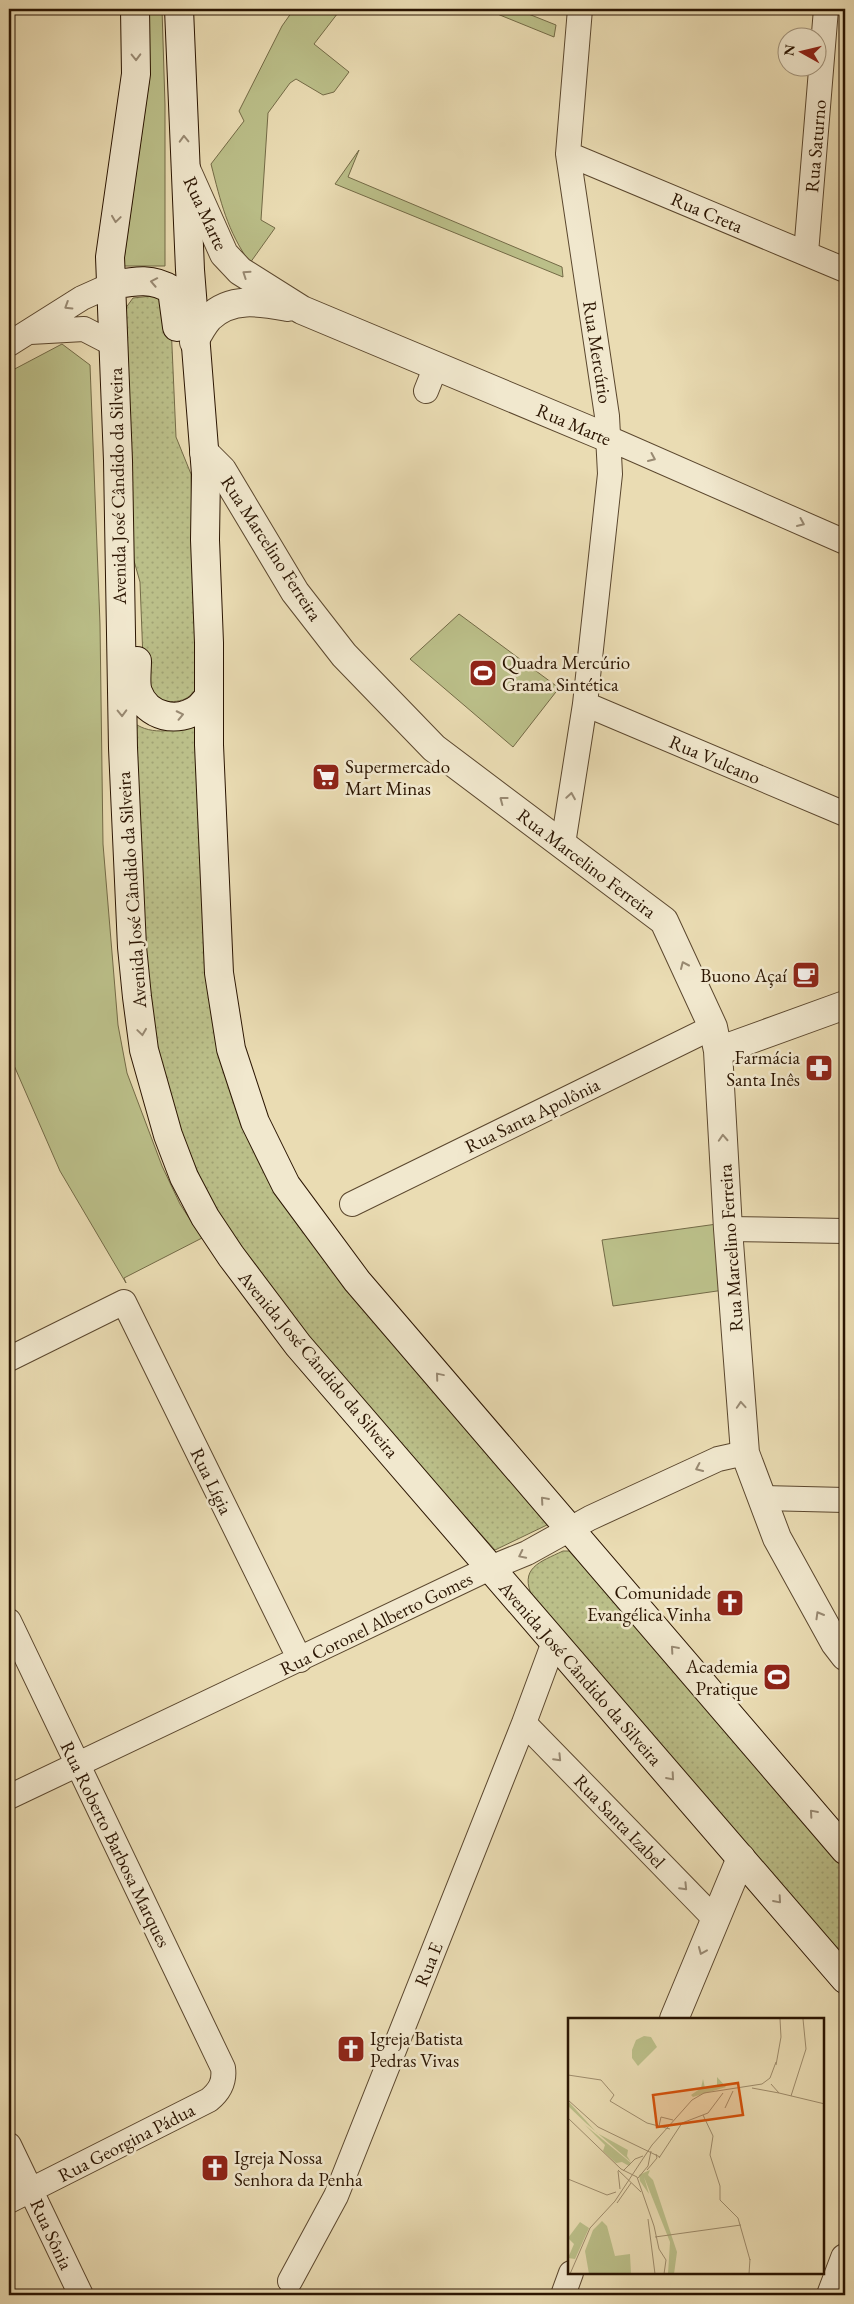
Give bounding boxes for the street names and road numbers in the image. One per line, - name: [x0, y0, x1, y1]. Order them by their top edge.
- street label: Rua Saturno: [799, 99, 832, 194]
- street label: Rua Marte: [178, 172, 234, 254]
- street label: Rua Creta: [667, 186, 747, 239]
- street label: Rua Mercúrio: [577, 299, 618, 405]
- street label: Avenida José Cândido da Silveira: [103, 367, 132, 606]
- street label: Rua Marte: [533, 398, 615, 451]
- street label: Rua Marcelino Ferreira: [215, 471, 328, 626]
- street label: Rua Vulcano: [665, 729, 764, 790]
- street label: Avenida José Cândido da Silveira: [111, 770, 152, 1010]
- street label: Rua Marcelino Ferreira: [512, 803, 662, 924]
- street label: Rua Santa Apolônia: [461, 1072, 604, 1159]
- street label: Rua Marcelino Ferreira: [712, 1163, 749, 1333]
- street label: Avenida José Cândido da Silveira: [232, 1265, 405, 1463]
- street label: Rua Lígia: [185, 1444, 239, 1519]
- street label: Rua Coronel Alberto Gomes: [276, 1566, 477, 1681]
- street label: Avenida José Cândido da Silveira: [493, 1575, 668, 1771]
- street label: Rua Roberto Barbosa Marques: [55, 1737, 176, 1952]
- street label: Rua Santa Izabel: [568, 1769, 671, 1874]
- street label: Rua E: [408, 1938, 449, 1990]
- street label: Rua Georgina Pádua: [54, 2097, 199, 2188]
- street label: Rua Sônia: [24, 2195, 79, 2274]

